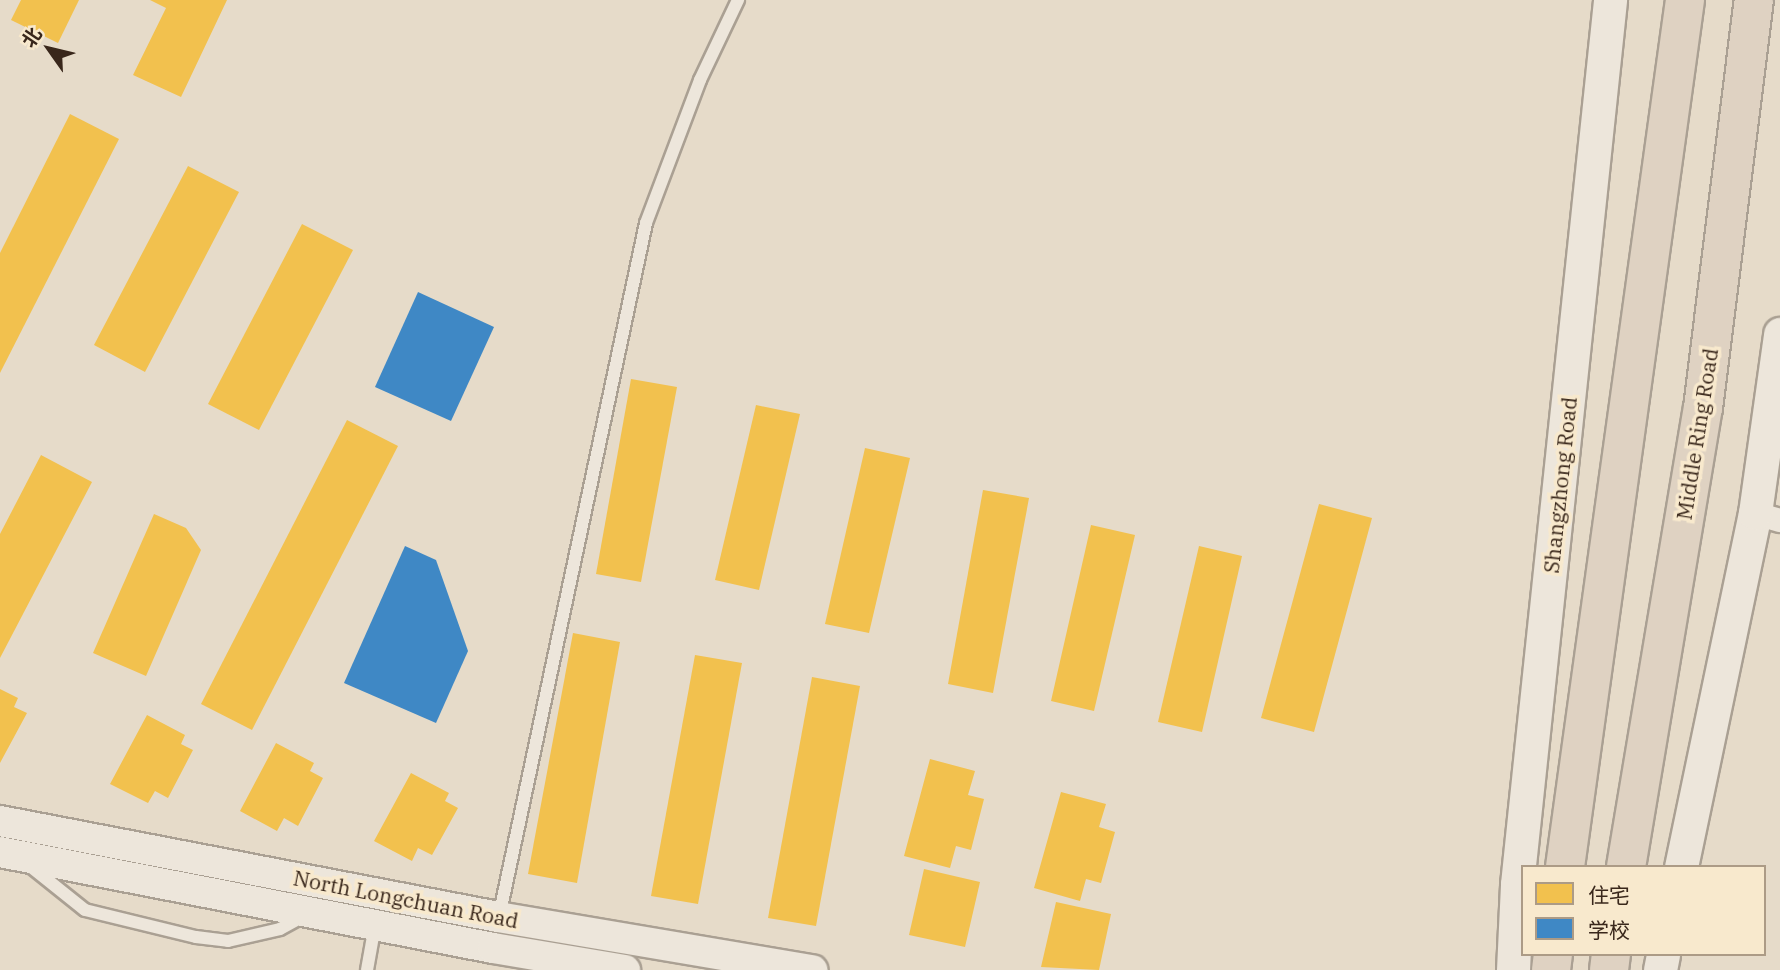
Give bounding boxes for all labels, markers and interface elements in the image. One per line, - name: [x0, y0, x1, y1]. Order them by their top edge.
- north arrow: [14, 14, 84, 84]
- text: 北: [16, 23, 47, 52]
- street label: Middle Ring Road: [1671, 346, 1723, 522]
- street label: Shangzhong Road: [1538, 396, 1582, 574]
- street label: North Longchuan Road: [291, 865, 521, 933]
- legend: [1521, 865, 1766, 956]
- text: 住宅: [1588, 881, 1630, 909]
- text: 学校: [1588, 916, 1630, 944]

